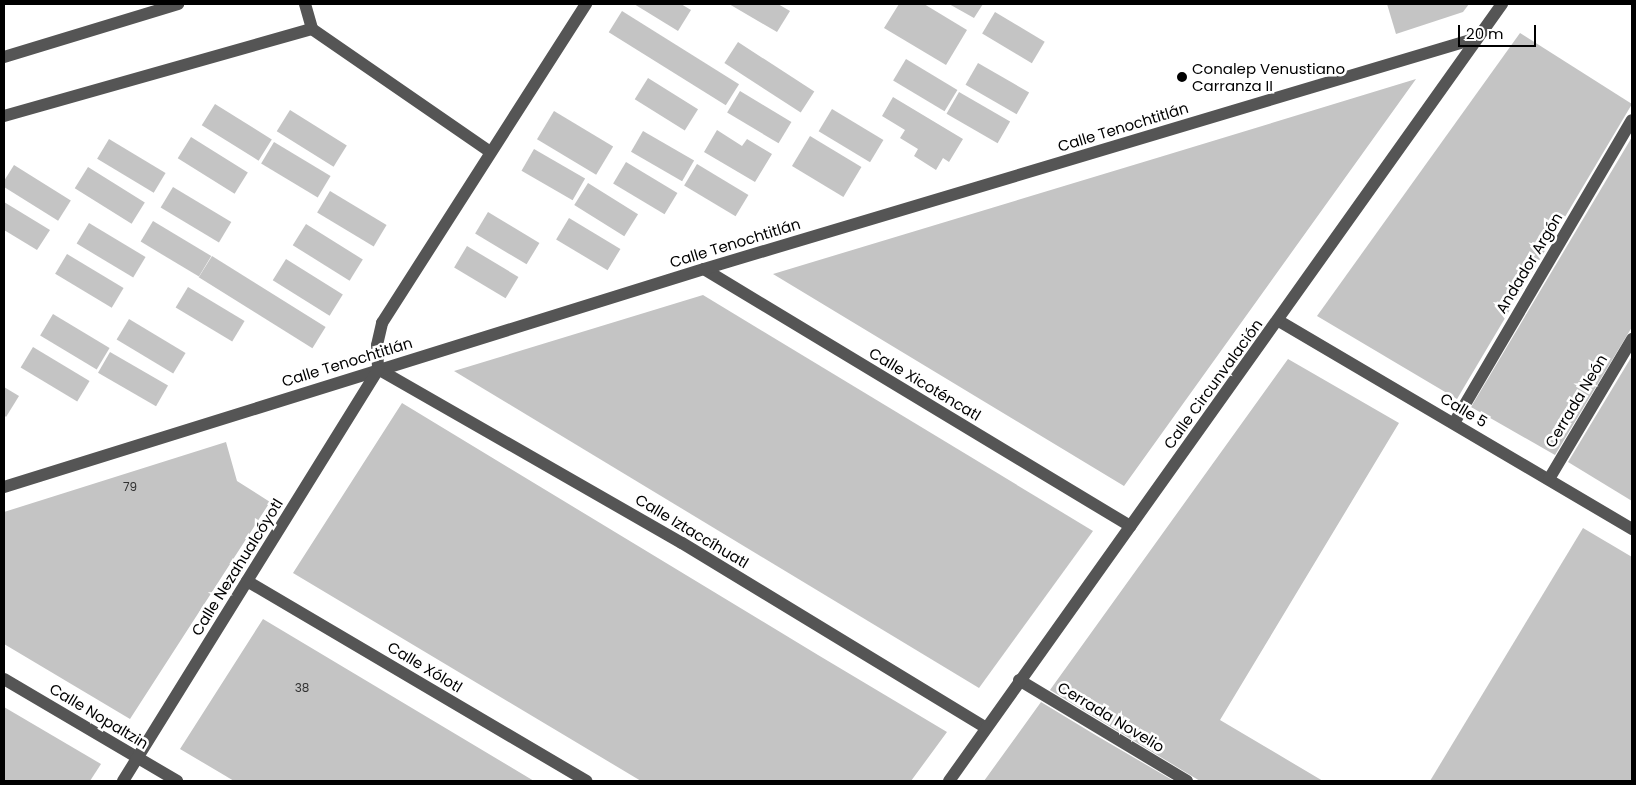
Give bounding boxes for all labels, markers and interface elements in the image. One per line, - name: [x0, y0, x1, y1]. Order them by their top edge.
- scale bar: [1461, 15, 1538, 47]
- text: 20 m: [1466, 23, 1504, 44]
- place label: Conalep Venustiano Carranza II: [1192, 59, 1345, 94]
- marker: Conalep Venustiano Carranza II: [1176, 71, 1188, 83]
- street label: Calle Tenochtitlán: [1055, 99, 1191, 155]
- street label: Andador Argón: [1492, 209, 1566, 317]
- street label: Calle Tenochtitlán: [667, 215, 803, 271]
- street label: Calle Circunvalación: [1160, 316, 1266, 452]
- street label: Calle Tenochtitlán: [279, 334, 415, 390]
- street label: Calle Xicoténcatl: [866, 344, 984, 424]
- street label: Cerrada Neón: [1541, 351, 1611, 451]
- street label: Calle 5: [1437, 389, 1491, 431]
- house number: 79: [123, 480, 137, 494]
- street label: Calle Iztaccíhuatl: [632, 490, 752, 572]
- street label: Calle Nezahualcóyotl: [187, 495, 287, 639]
- street label: Calle Xólotl: [384, 638, 466, 696]
- street label: Cerrada Novelio: [1054, 678, 1168, 756]
- street label: Calle Nopaltzin: [46, 679, 152, 753]
- house number: 38: [295, 681, 309, 695]

